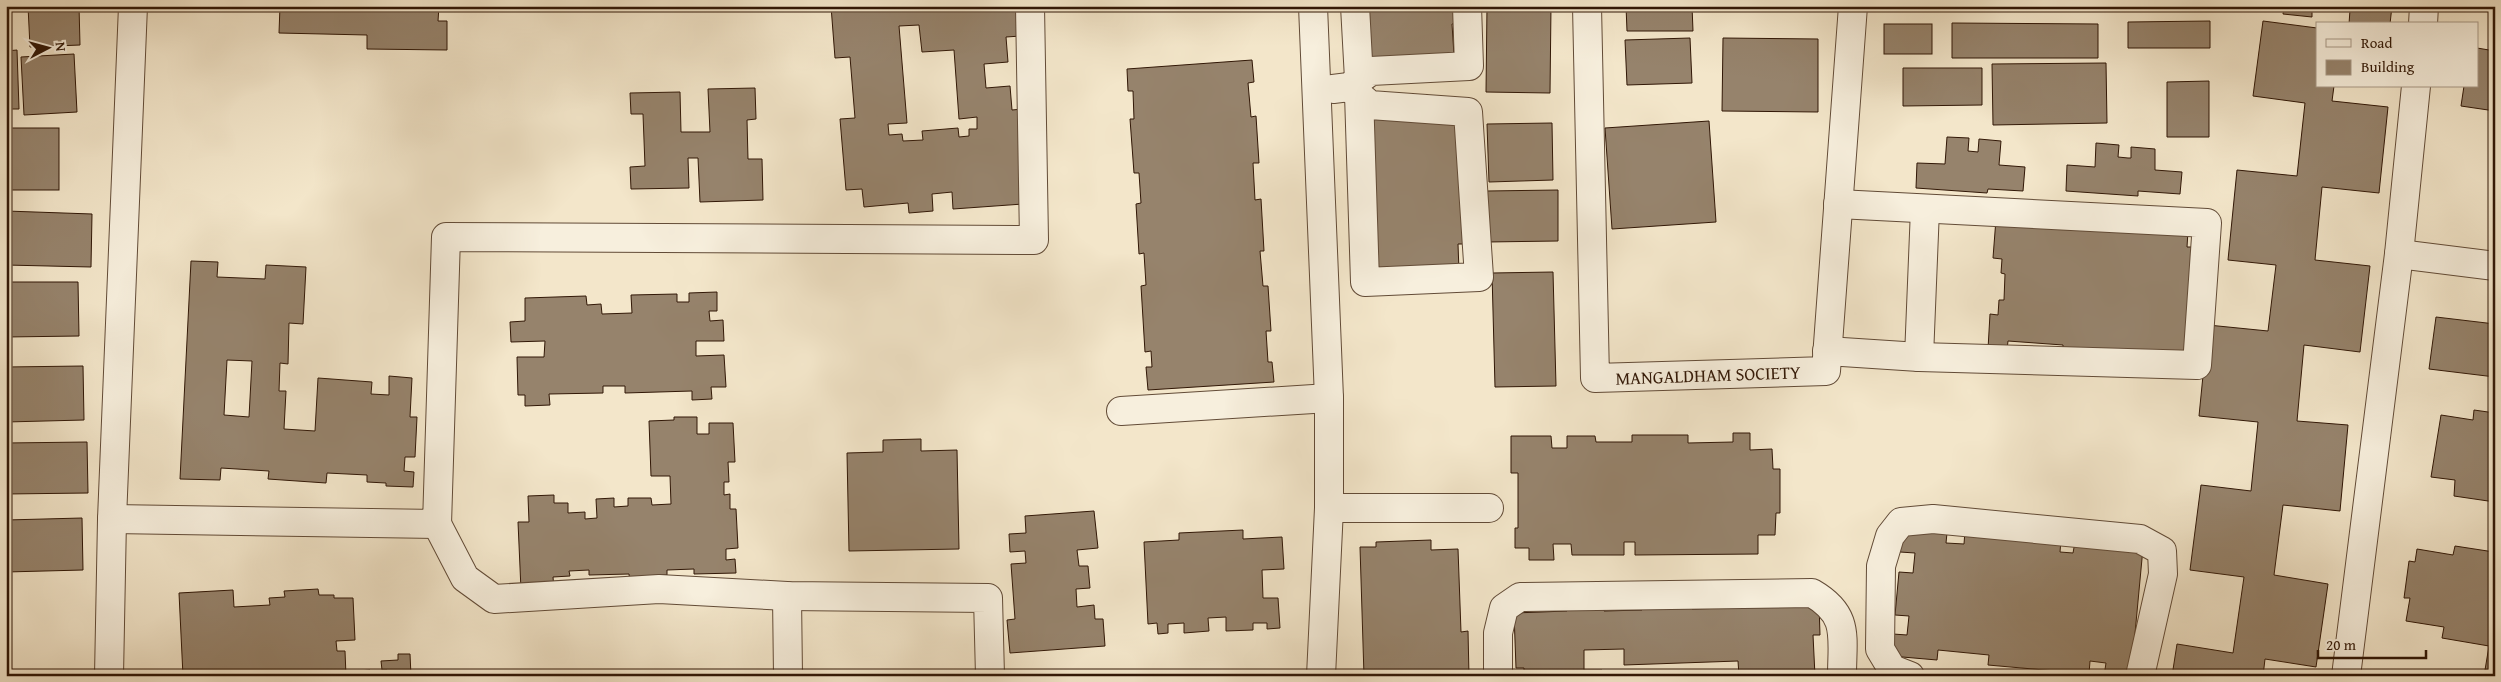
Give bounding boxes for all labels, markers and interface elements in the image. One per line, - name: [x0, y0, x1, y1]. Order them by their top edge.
- north arrow: [22, 22, 72, 72]
- legend: [2316, 22, 2478, 88]
- text: Road: [2361, 32, 2392, 53]
- text: N: [50, 41, 71, 53]
- text: Building: [2361, 56, 2415, 77]
- street label: MANGALDHAM SOCIETY: [1615, 358, 1801, 392]
- scale bar: [2318, 627, 2426, 659]
- text: 20 m: [2326, 634, 2357, 655]

